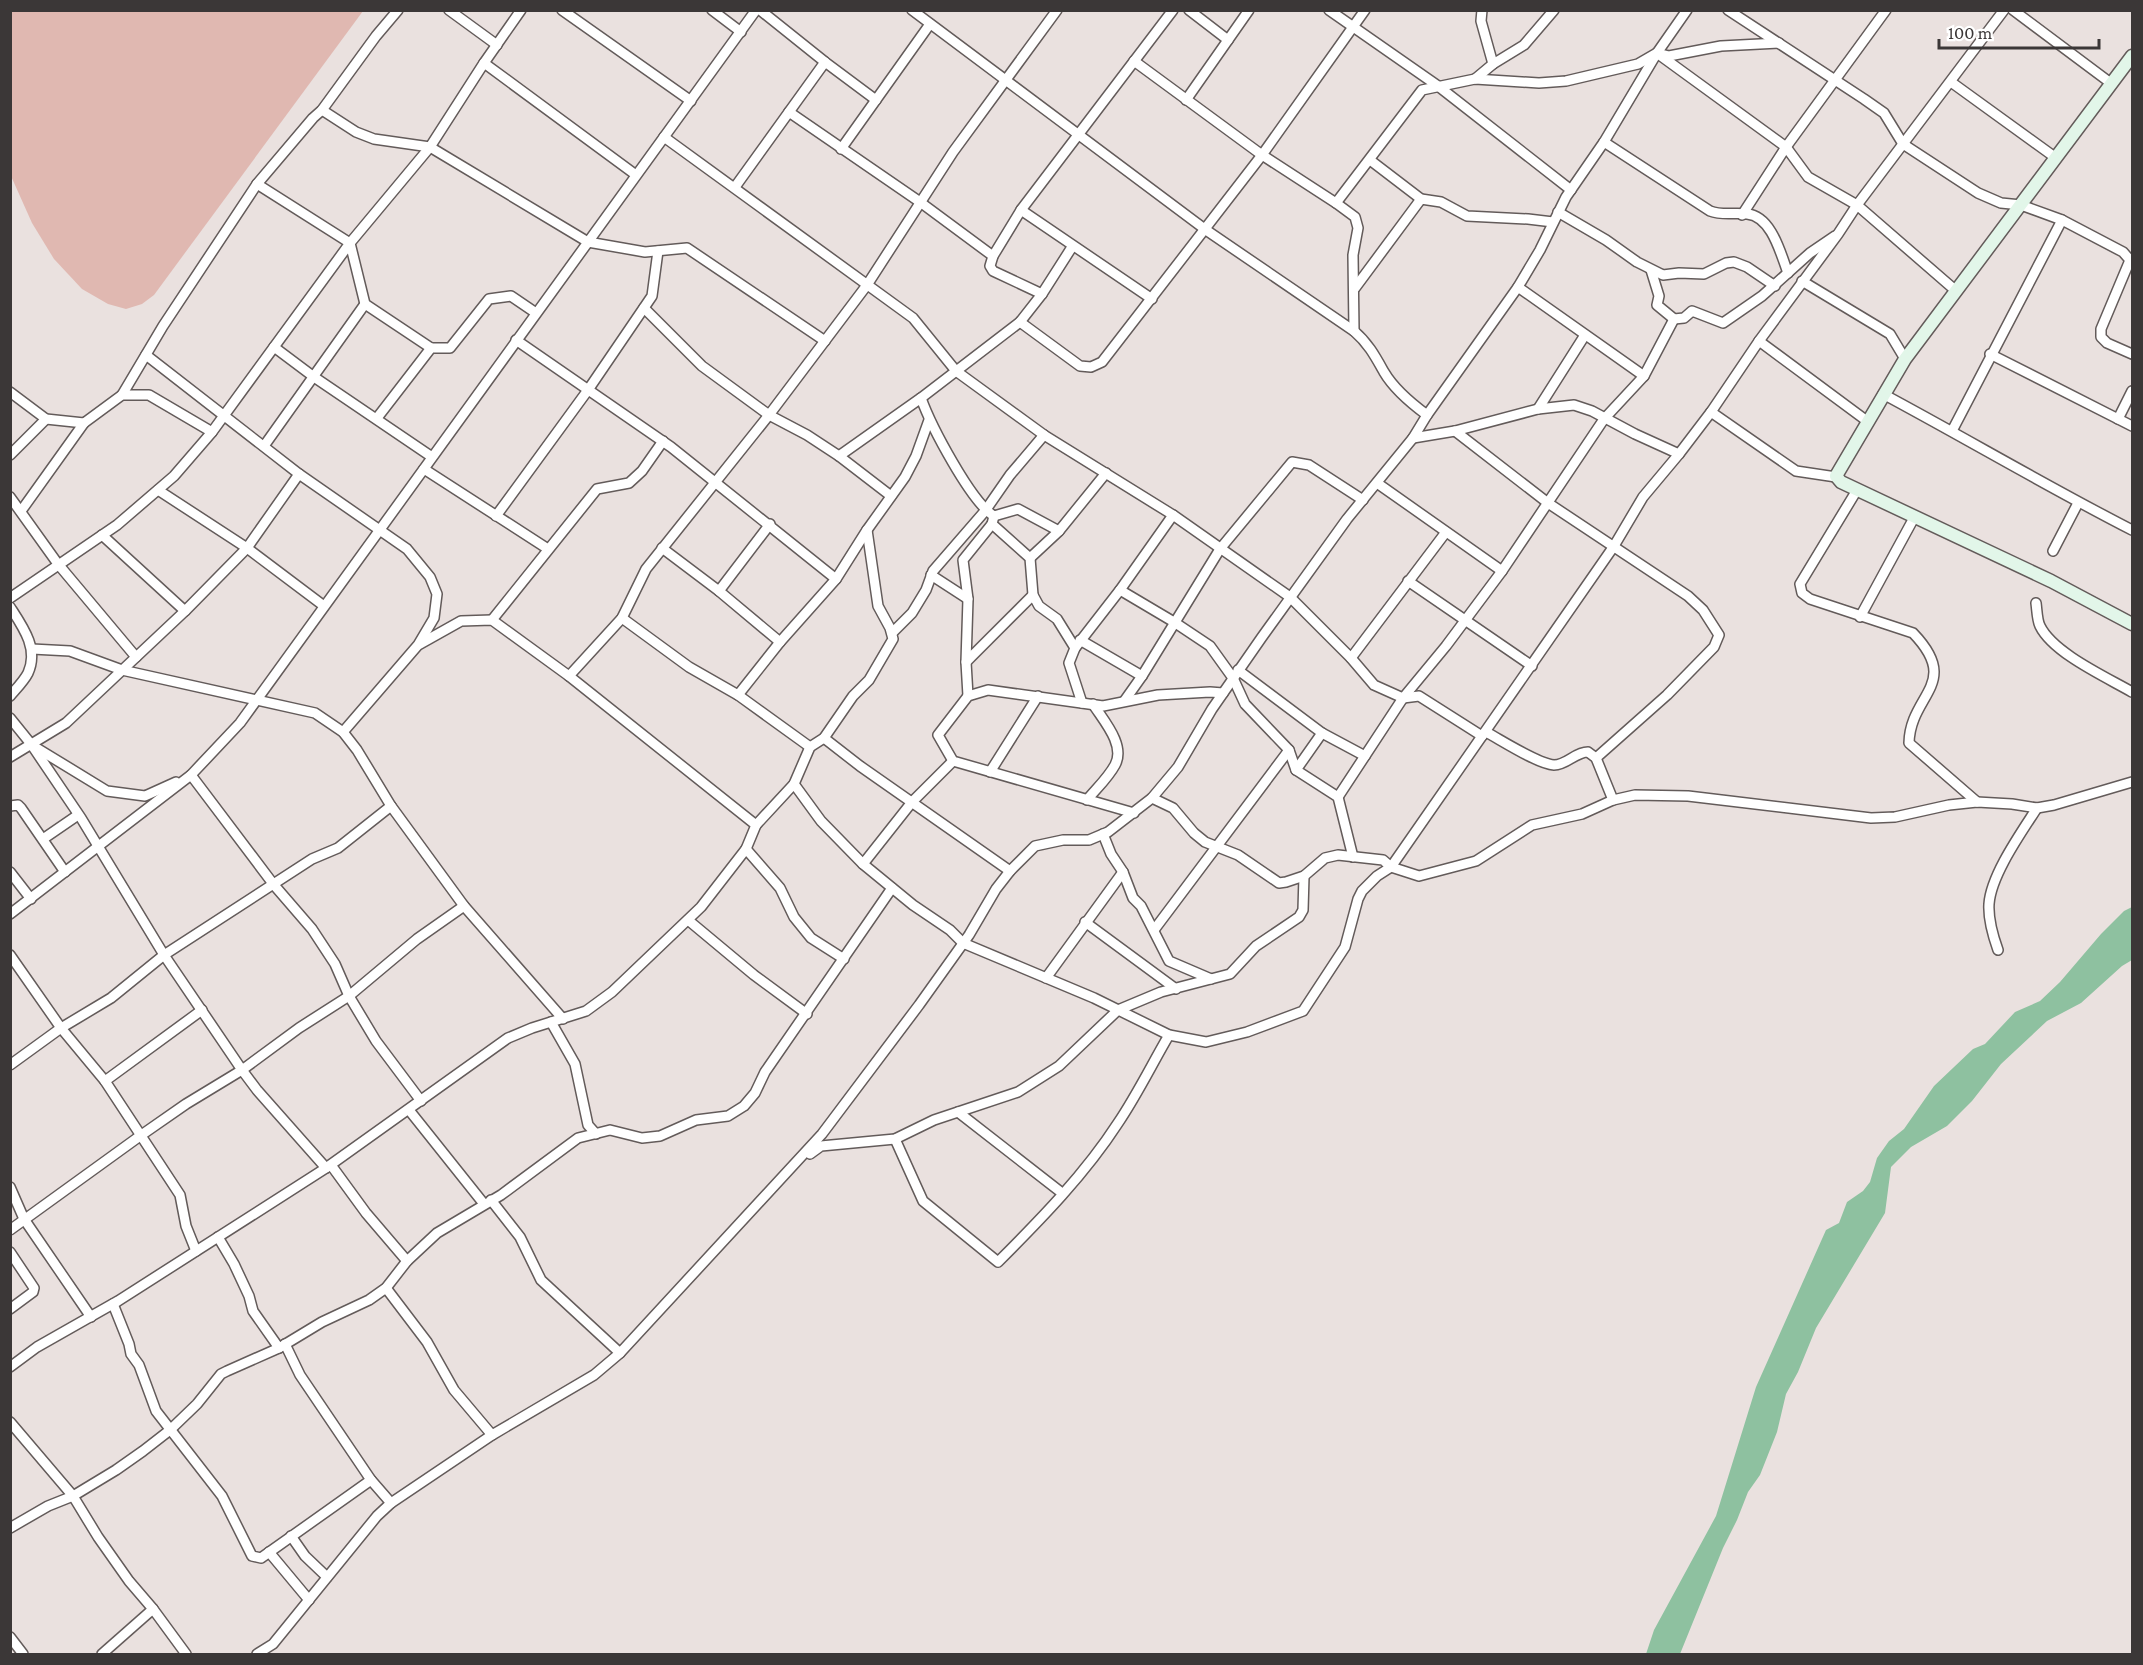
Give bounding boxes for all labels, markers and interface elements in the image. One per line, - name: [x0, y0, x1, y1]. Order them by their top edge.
- scale bar: [1939, 12, 2100, 50]
- text: 100 m: [1948, 23, 1993, 43]

